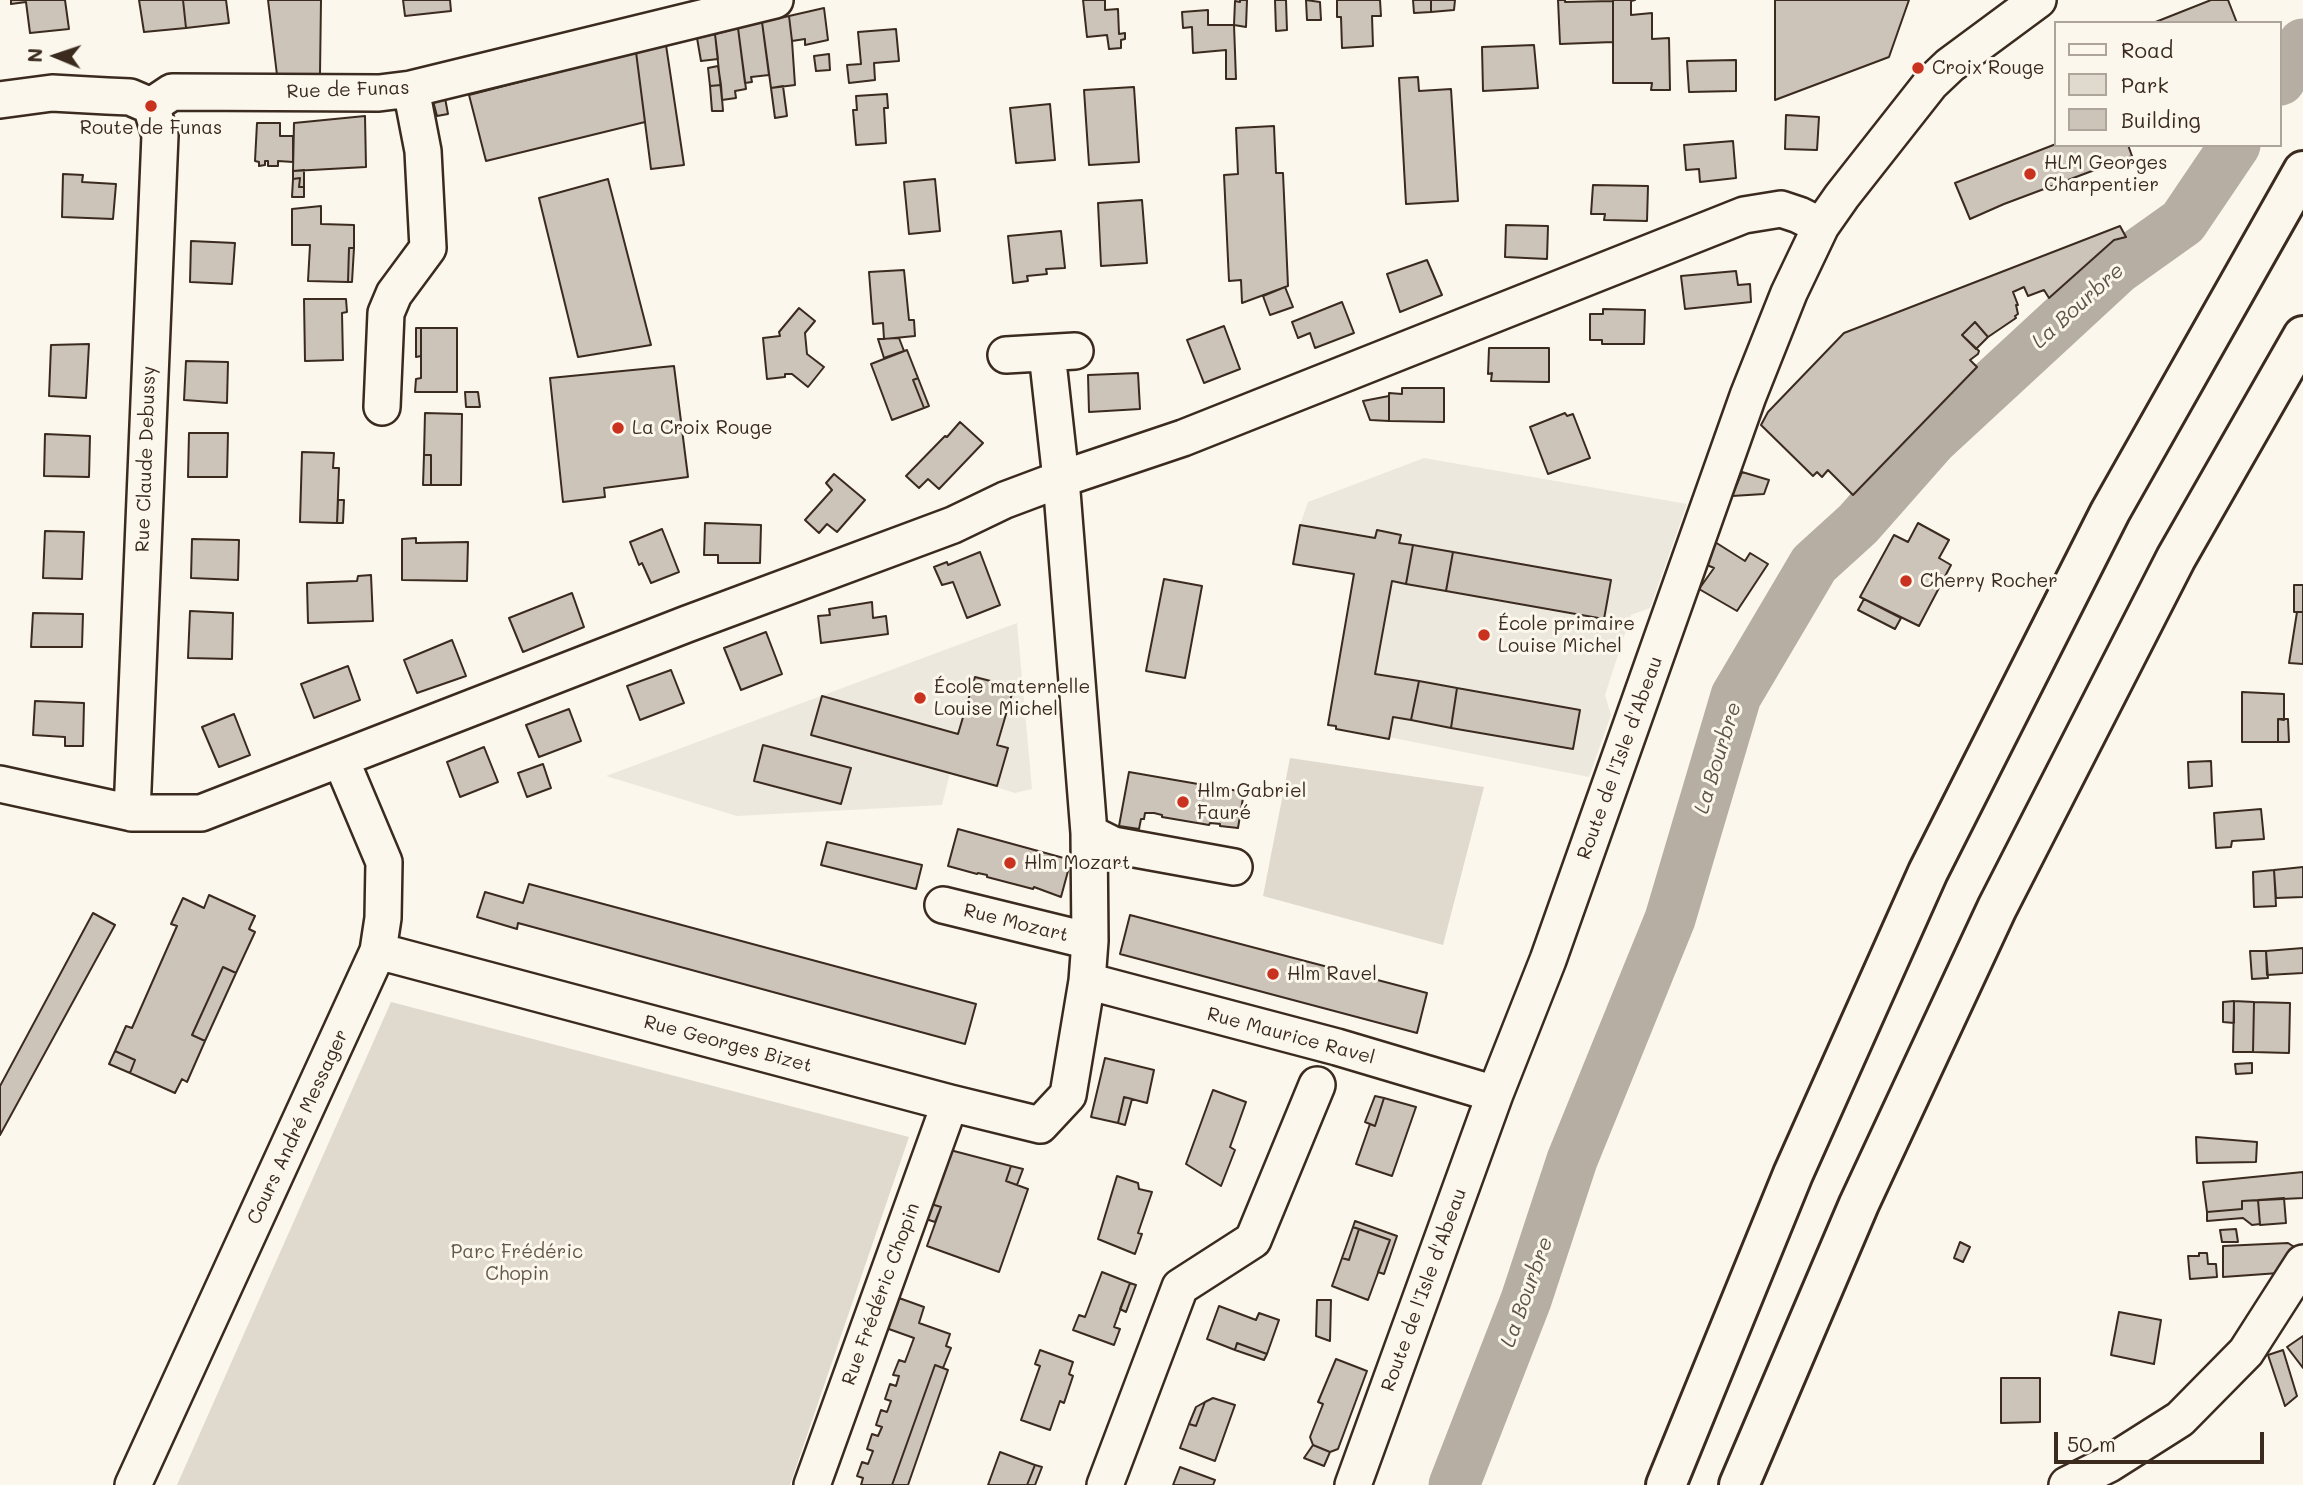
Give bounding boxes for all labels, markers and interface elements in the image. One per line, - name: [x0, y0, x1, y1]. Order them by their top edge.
- north arrow: [21, 21, 91, 91]
- legend: [2054, 21, 2282, 147]
- text: Road: [2121, 36, 2173, 63]
- text: N: [22, 48, 47, 63]
- place label: Croix Rouge: [1932, 57, 2045, 79]
- marker: Croix Rouge: [1910, 60, 1926, 76]
- text: Park: [2121, 71, 2169, 98]
- street label: Rue de Funas: [286, 76, 410, 104]
- marker: Route de Funas: [143, 98, 159, 114]
- text: Building: [2121, 106, 2201, 133]
- place label: Route de Funas: [80, 117, 222, 139]
- place label: HLM Georges Charpentier: [2044, 152, 2167, 196]
- marker: HLM Georges Charpentier: [2022, 166, 2038, 182]
- water label: La Bourbre: [2027, 258, 2129, 354]
- street label: Rue Claude Debussy: [131, 365, 161, 553]
- place label: La Croix Rouge: [632, 417, 772, 439]
- marker: La Croix Rouge: [610, 420, 626, 436]
- place label: Cherry Rocher: [1920, 570, 2058, 592]
- marker: Cherry Rocher: [1898, 573, 1914, 589]
- place label: École primaire Louise Michel: [1498, 613, 1635, 657]
- marker: École primaire Louise Michel: [1476, 627, 1492, 643]
- street label: Route de l'Isle d'Abeau: [1573, 653, 1667, 863]
- place label: École maternelle Louise Michel: [934, 676, 1090, 720]
- marker: École maternelle Louise Michel: [912, 690, 928, 706]
- water label: La Bourbre: [1689, 699, 1747, 817]
- place label: Hlm Gabriel Fauré: [1197, 780, 1306, 824]
- marker: Hlm Gabriel Fauré: [1175, 794, 1191, 810]
- place label: Hlm Mozart: [1024, 852, 1130, 874]
- marker: Hlm Mozart: [1002, 855, 1018, 871]
- street label: Rue Mozart: [961, 899, 1071, 947]
- place label: Hlm Ravel: [1287, 963, 1377, 985]
- marker: Hlm Ravel: [1265, 966, 1281, 982]
- street label: Rue Maurice Ravel: [1205, 1003, 1377, 1069]
- street label: Rue Georges Bizet: [641, 1011, 815, 1077]
- street label: Cours André Messager: [243, 1026, 353, 1228]
- street label: Route de l'Isle d'Abeau: [1377, 1185, 1471, 1395]
- street label: Rue Frédéric Chopin: [837, 1200, 925, 1388]
- water label: La Bourbre: [1495, 1234, 1559, 1350]
- park label: Parc Frédéric Chopin: [451, 1241, 583, 1285]
- scale bar: [2058, 1418, 2268, 1462]
- text: 50 m: [2067, 1430, 2116, 1457]

